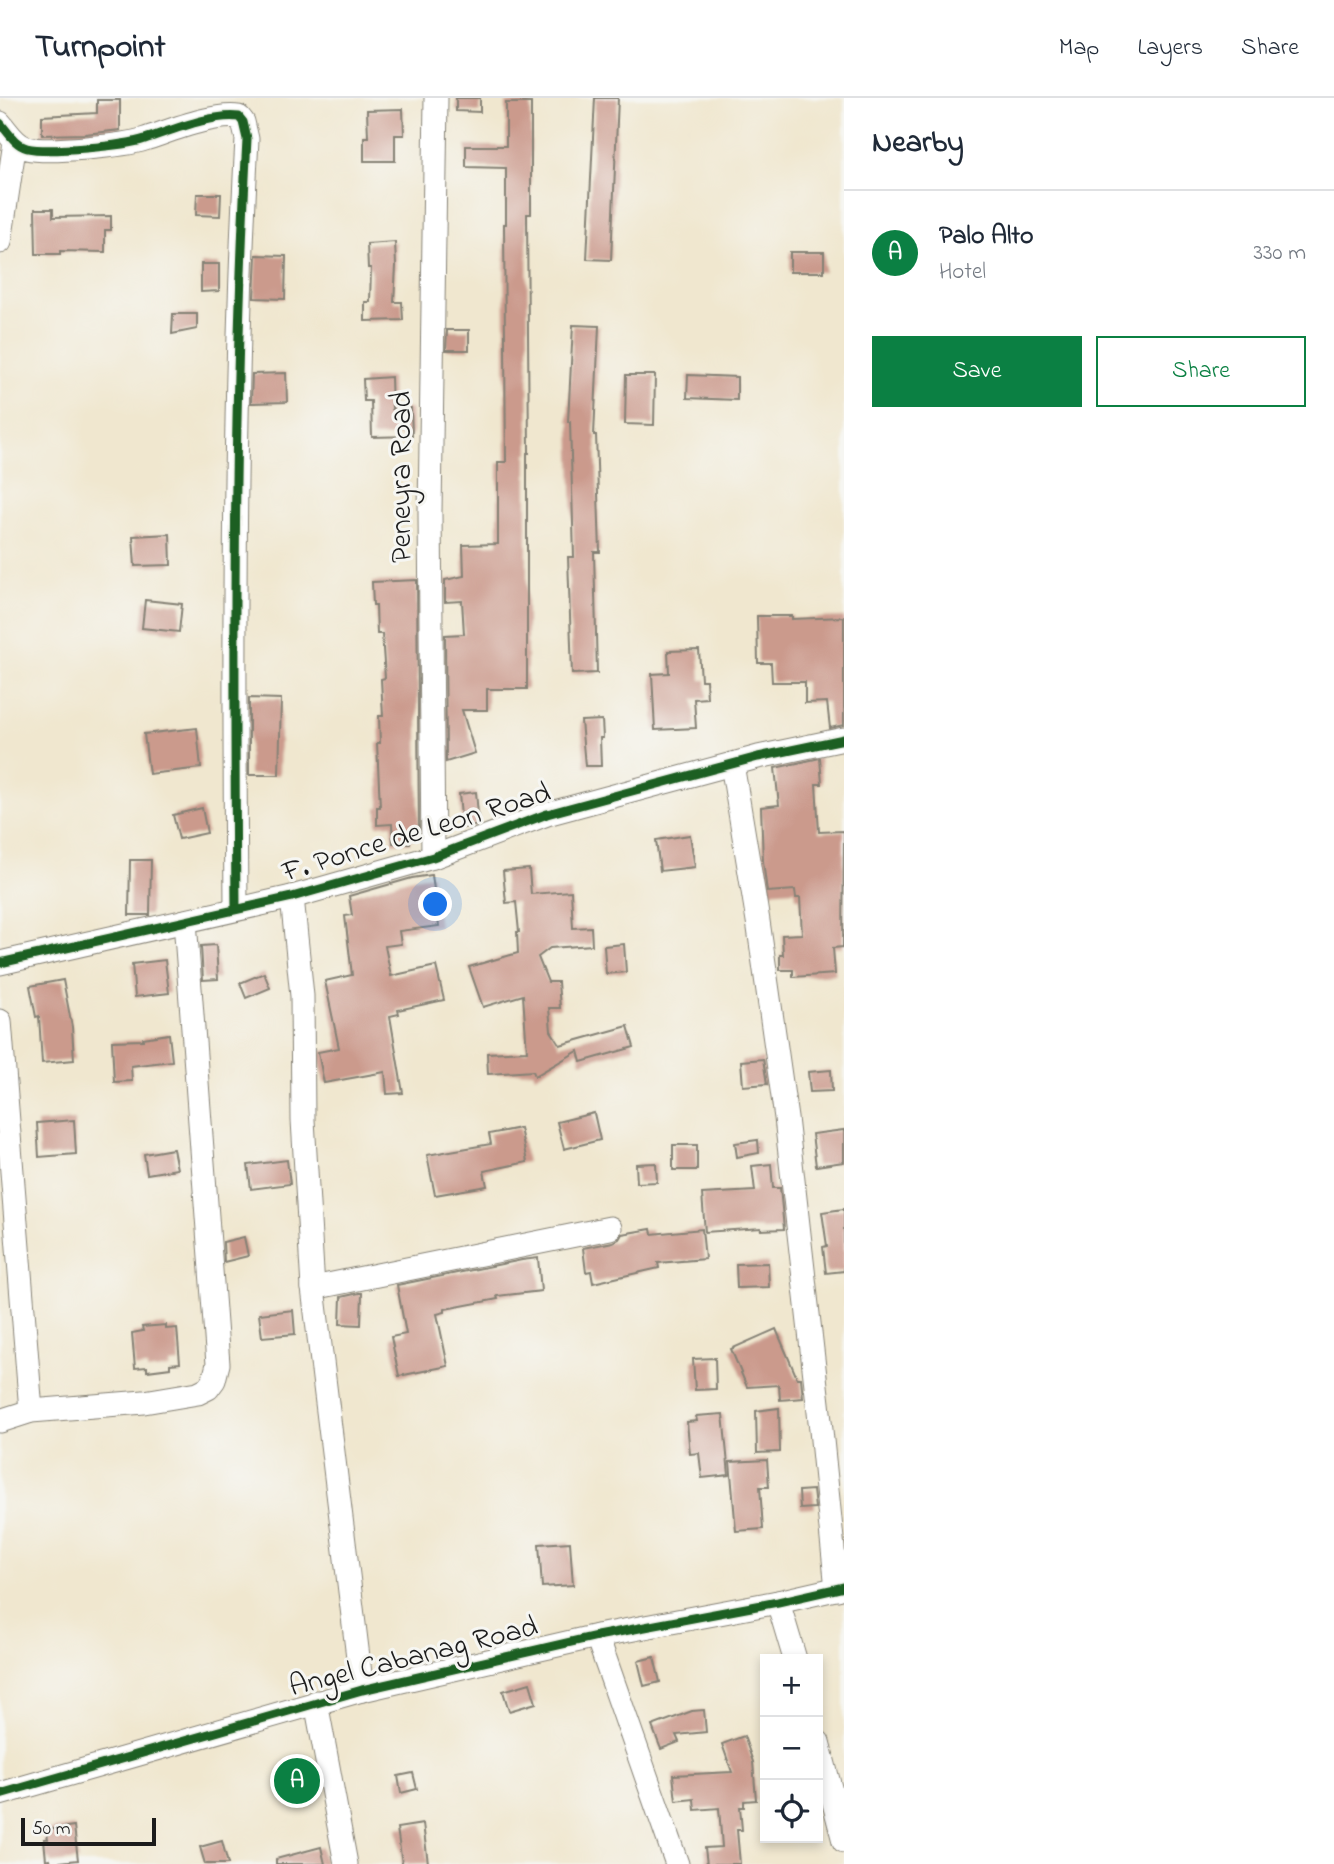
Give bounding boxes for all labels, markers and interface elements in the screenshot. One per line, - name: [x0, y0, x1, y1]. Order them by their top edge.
- text: Turnpoint: [35, 24, 166, 72]
- text: Map: [1059, 31, 1099, 66]
- text: Layers: [1137, 31, 1203, 66]
- text: Share: [1241, 31, 1299, 66]
- text: Nearby: [872, 122, 964, 166]
- text: Palo Alto: [939, 218, 1034, 256]
- text: A: [888, 237, 902, 270]
- text: 330 m: [1253, 237, 1306, 270]
- text: Hotel: [939, 256, 986, 289]
- button: Save: [872, 336, 1082, 407]
- button: Share: [1096, 336, 1306, 407]
- street label: Peneyra Road: [381, 391, 425, 563]
- street label: F. Ponce de Leon Road: [276, 772, 557, 896]
- your location: [418, 887, 452, 921]
- street label: Angel Cabanag Road: [285, 1606, 543, 1710]
- map controls: [760, 1654, 823, 1843]
- button: +: [760, 1654, 823, 1717]
- button: −: [760, 1717, 823, 1780]
- pin: A: [274, 1755, 320, 1807]
- button: locate: [760, 1780, 823, 1843]
- scale bar: [21, 1815, 156, 1847]
- text: 50 m: [32, 1816, 71, 1843]

